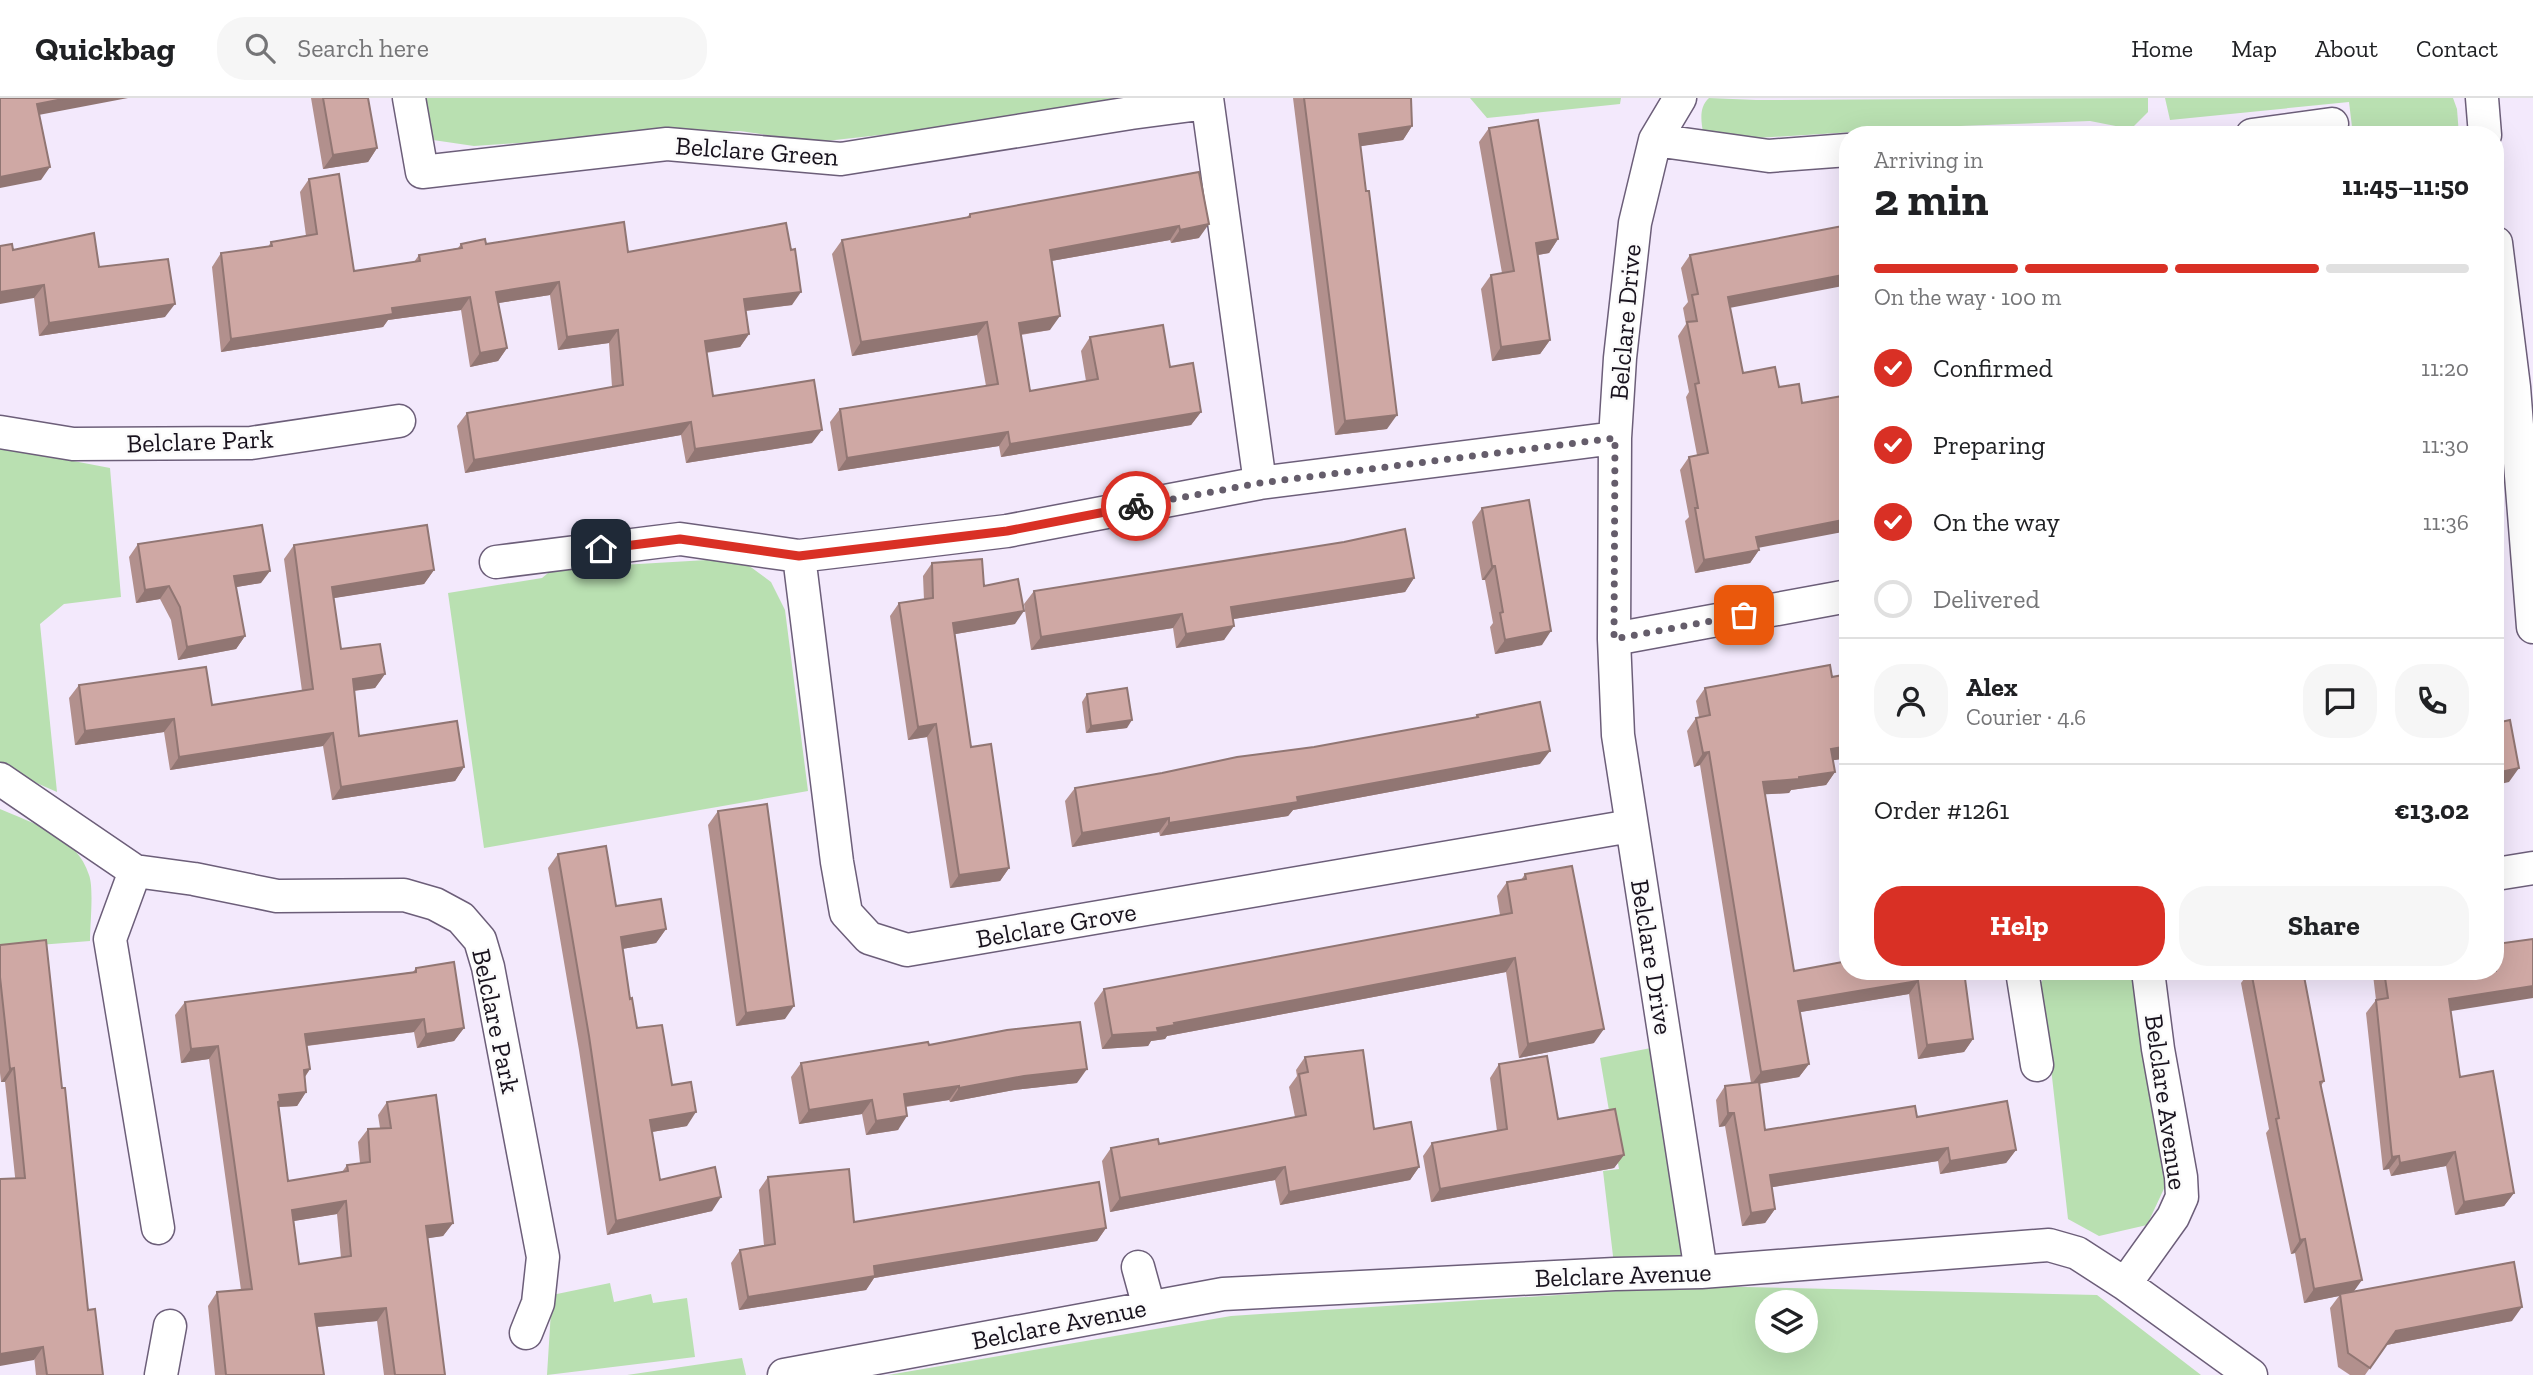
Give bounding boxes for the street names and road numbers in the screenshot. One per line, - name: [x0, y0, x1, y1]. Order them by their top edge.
- street label: Belclare Green: [674, 129, 840, 173]
- street label: Belclare Drive: [1602, 243, 1648, 401]
- street label: Belclare Park: [126, 422, 274, 460]
- street label: Belclare Drive: [1624, 877, 1680, 1037]
- street label: Belclare Grove: [973, 895, 1139, 955]
- street label: Belclare Park: [465, 946, 527, 1097]
- street label: Belclare Avenue: [2138, 1012, 2194, 1192]
- street label: Belclare Avenue: [1534, 1256, 1712, 1294]
- street label: Belclare Avenue: [969, 1291, 1149, 1357]

